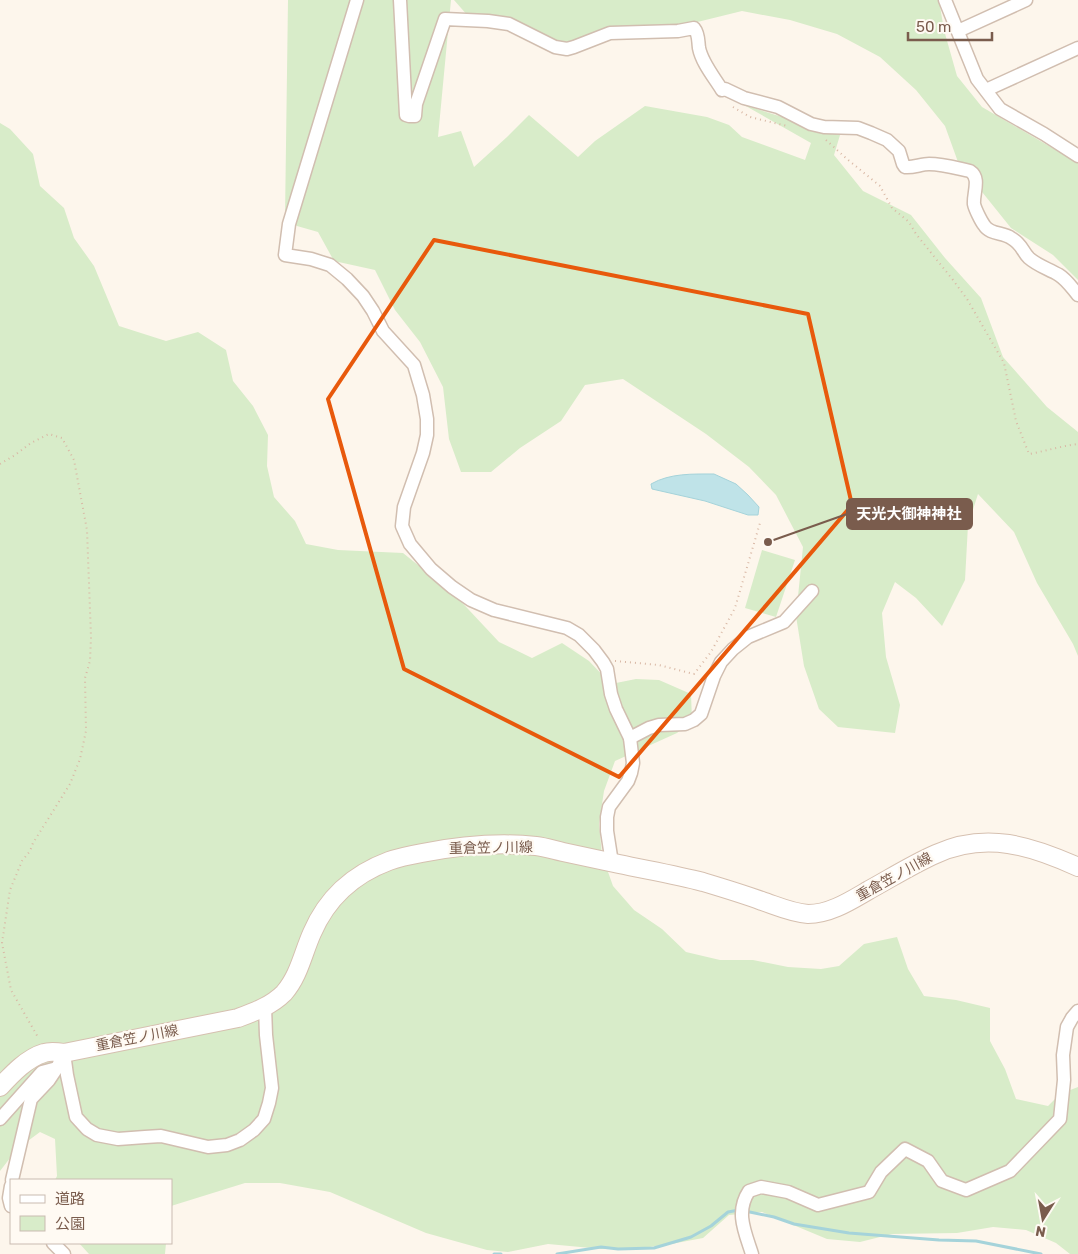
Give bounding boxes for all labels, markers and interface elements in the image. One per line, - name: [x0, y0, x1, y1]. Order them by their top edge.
- scale bar: [908, 10, 992, 42]
- text: 50 m: [916, 18, 951, 36]
- callout: 天光大御神神社: [847, 499, 972, 529]
- text: 天光大御神神社: [856, 505, 962, 523]
- street label: 重倉笠ノ川線: [449, 839, 533, 857]
- street label: 重倉笠ノ川線: [853, 849, 935, 905]
- street label: 重倉笠ノ川線: [94, 1022, 180, 1054]
- legend: [10, 1179, 172, 1244]
- text: 道路: [55, 1190, 85, 1208]
- north arrow: [1018, 1194, 1068, 1244]
- text: 公園: [55, 1215, 85, 1233]
- text: N: [1034, 1222, 1047, 1241]

